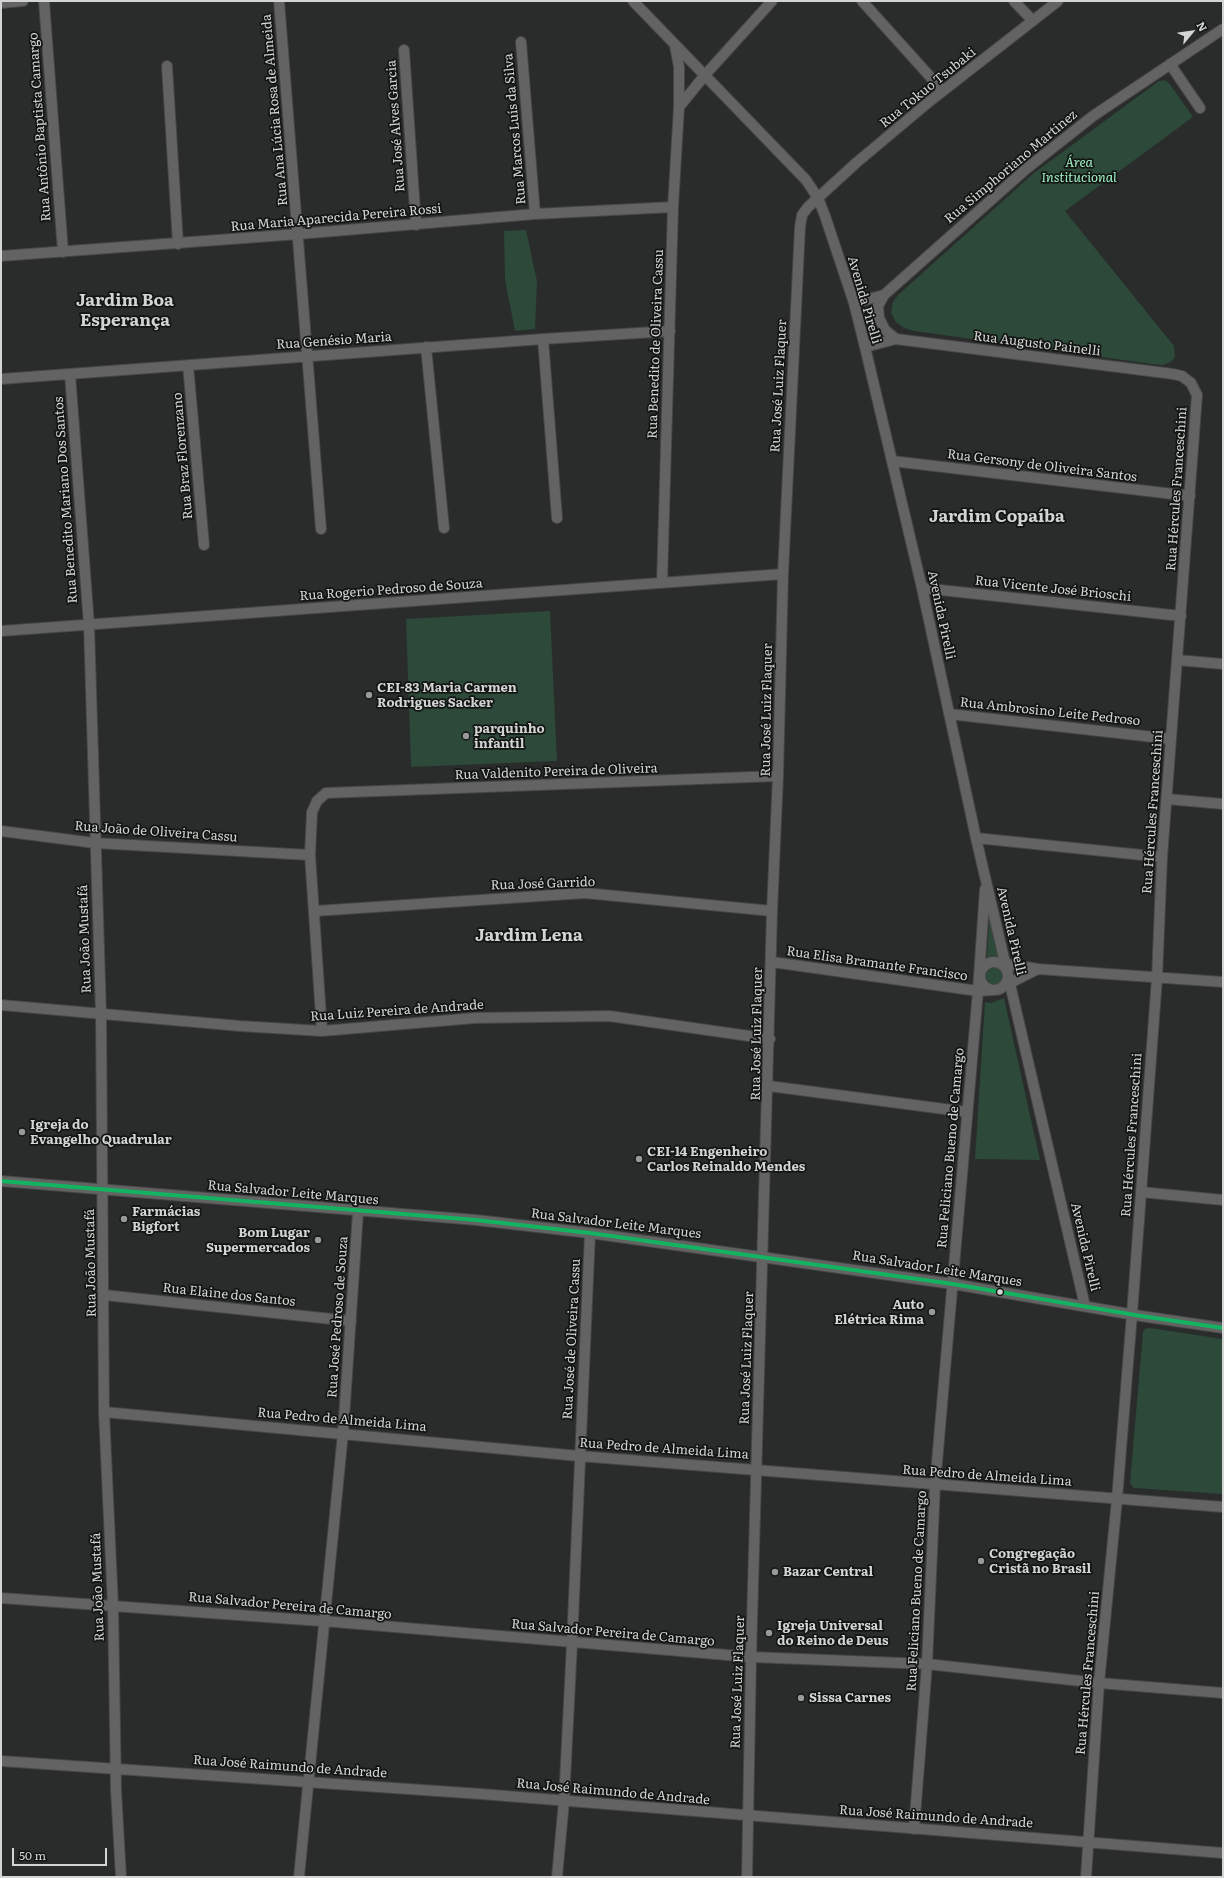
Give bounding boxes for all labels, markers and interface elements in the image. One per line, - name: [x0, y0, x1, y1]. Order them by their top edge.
- north arrow: [1172, 12, 1212, 52]
- street label: Rua Ana Lúcia Rosa de Almeida: [259, 13, 291, 207]
- text: N: [1193, 18, 1212, 34]
- street label: Rua Antônio Baptista Camargo: [26, 32, 54, 222]
- street label: Rua Tokuo Tsubaki: [877, 45, 979, 131]
- street label: Rua Marcos Luís da Silva: [501, 53, 529, 205]
- street label: Rua José Alves Garcia: [384, 59, 408, 193]
- street label: Rua Simphoriano Martinez: [942, 107, 1080, 227]
- park label: Área Institucional: [1041, 155, 1117, 186]
- street label: Rua Maria Aparecida Pereira Rossi: [230, 201, 442, 235]
- street label: Rua Benedito de Oliveira Cassu: [645, 249, 667, 439]
- street label: Avenida Pirelli: [844, 254, 884, 346]
- district label: Jardim Boa Esperança: [76, 291, 174, 331]
- street label: Rua José Luiz Flaquer: [768, 319, 790, 453]
- street label: Rua Augusto Painelli: [973, 328, 1101, 360]
- street label: Rua Genésio Maria: [276, 329, 392, 353]
- street label: Rua Braz Florenzano: [170, 392, 196, 520]
- street label: Rua Benedito Mariano Dos Santos: [51, 396, 81, 604]
- street label: Rua Hércules Franceschini: [1163, 406, 1191, 572]
- street label: Rua Gersony de Oliveira Santos: [946, 447, 1138, 485]
- district label: Jardim Copaíba: [929, 507, 1065, 527]
- street label: Avenida Pirelli: [924, 569, 958, 661]
- street label: Rua Vicente José Brioschi: [974, 573, 1132, 605]
- street label: Rua Rogerio Pedroso de Souza: [299, 576, 483, 604]
- street label: Rua José Luiz Flaquer: [758, 643, 776, 777]
- place label: CEI-83 Maria Carmen Rodrigues Sacker: [377, 680, 517, 711]
- marker: CEI-83 Maria Carmen Rodrigues Sacker: [364, 690, 374, 700]
- street label: Rua Ambrosino Leite Pedroso: [959, 695, 1141, 729]
- place label: parquinho infantil: [474, 721, 545, 752]
- street label: Rua Hércules Franceschini: [1139, 729, 1167, 895]
- marker: parquinho infantil: [461, 731, 471, 741]
- street label: Rua Valdenito Pereira de Oliveira: [454, 761, 658, 783]
- street label: Rua João de Oliveira Cassu: [74, 819, 238, 845]
- street label: Rua José Garrido: [490, 874, 596, 894]
- street label: Rua João Mustafá: [75, 884, 95, 994]
- street label: Avenida Pirelli: [993, 885, 1029, 977]
- district label: Jardim Lena: [475, 926, 583, 946]
- street label: Rua Elisa Bramante Francisco: [785, 944, 969, 984]
- street label: Rua José Luiz Flaquer: [748, 967, 766, 1101]
- street label: Rua Luiz Pereira de Andrade: [310, 997, 484, 1025]
- street label: Rua Feliciano Bueno de Camargo: [934, 1047, 968, 1249]
- street label: Rua Hércules Franceschini: [1118, 1052, 1146, 1218]
- place label: Igreja do Evangelho Quadrular: [30, 1117, 172, 1148]
- marker: Igreja do Evangelho Quadrular: [17, 1127, 27, 1137]
- place label: CEI-14 Engenheiro Carlos Reinaldo Mendes: [647, 1144, 805, 1175]
- marker: CEI-14 Engenheiro Carlos Reinaldo Mendes: [634, 1154, 644, 1164]
- street label: Rua Salvador Leite Marques: [207, 1178, 379, 1208]
- street label: Avenida Pirelli: [1067, 1201, 1103, 1293]
- place label: Farmácias Bigfort: [132, 1204, 200, 1235]
- street label: Rua Salvador Leite Marques: [530, 1206, 702, 1242]
- street label: Rua João Mustafá: [82, 1209, 100, 1317]
- marker: Farmácias Bigfort: [119, 1214, 129, 1224]
- place label: Bom Lugar Supermercados: [206, 1225, 310, 1256]
- marker: Bom Lugar Supermercados: [313, 1235, 323, 1245]
- street label: Rua José Pedroso de Souza: [325, 1236, 351, 1398]
- street label: Rua Salvador Leite Marques: [851, 1248, 1023, 1290]
- street label: Rua José de Oliveira Cassu: [560, 1258, 584, 1420]
- street label: Rua Elaine dos Santos: [162, 1280, 296, 1310]
- unlabelled marker: [995, 1287, 1005, 1297]
- street label: Rua José Luiz Flaquer: [737, 1291, 757, 1425]
- place label: Auto Elétrica Rima: [834, 1297, 924, 1328]
- marker: Auto Elétrica Rima: [927, 1307, 937, 1317]
- street label: Rua Pedro de Almeida Lima: [257, 1405, 427, 1435]
- street label: Rua Pedro de Almeida Lima: [579, 1435, 749, 1463]
- street label: Rua Pedro de Almeida Lima: [902, 1462, 1072, 1490]
- street label: Rua Feliciano Bueno de Camargo: [904, 1490, 930, 1692]
- street label: Rua João Mustafá: [88, 1532, 108, 1642]
- place label: Congregação Cristã no Brasil: [989, 1546, 1091, 1577]
- marker: Congregação Cristã no Brasil: [976, 1556, 986, 1566]
- place label: Bazar Central: [783, 1564, 873, 1580]
- marker: Bazar Central: [770, 1567, 780, 1577]
- street label: Rua Salvador Pereira de Camargo: [188, 1589, 392, 1623]
- street label: Rua Hércules Franceschini: [1073, 1590, 1103, 1756]
- street label: Rua José Luiz Flaquer: [728, 1615, 748, 1749]
- street label: Rua Salvador Pereira de Camargo: [511, 1616, 715, 1650]
- place label: Igreja Universal do Reino de Deus: [777, 1618, 888, 1649]
- marker: Igreja Universal do Reino de Deus: [764, 1628, 774, 1638]
- place label: Sissa Carnes: [809, 1690, 891, 1706]
- marker: Sissa Carnes: [796, 1693, 806, 1703]
- street label: Rua José Raimundo de Andrade: [193, 1752, 387, 1782]
- street label: Rua José Raimundo de Andrade: [516, 1776, 710, 1808]
- street label: Rua José Raimundo de Andrade: [839, 1802, 1033, 1832]
- scale bar: [14, 1840, 109, 1866]
- text: 50 m: [19, 1846, 46, 1864]

